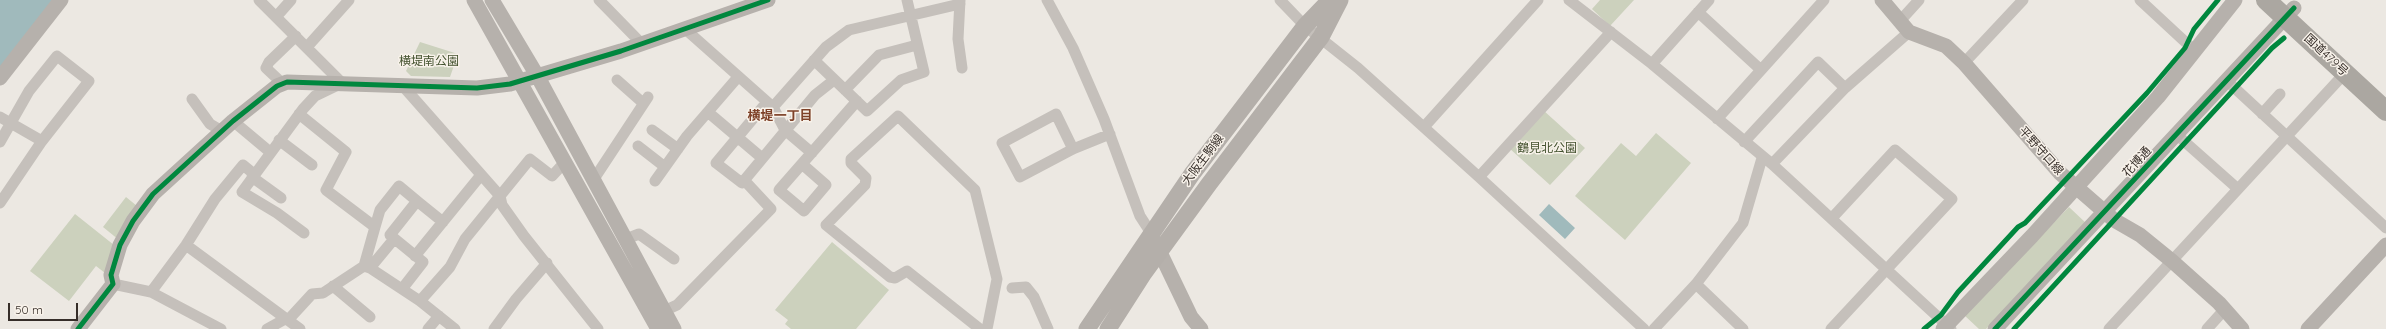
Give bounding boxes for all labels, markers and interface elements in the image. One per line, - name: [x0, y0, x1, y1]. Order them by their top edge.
- street label: 国道479号: [2301, 31, 2351, 79]
- park label: 横堤南公園: [399, 54, 459, 68]
- district label: 横堤一丁目: [748, 108, 812, 124]
- street label: 平野守口線: [2016, 124, 2066, 178]
- street label: 大阪生駒線: [1179, 132, 1227, 188]
- park label: 鶴見北公園: [1517, 141, 1577, 155]
- street label: 花博通: [2120, 144, 2154, 180]
- scale bar: [10, 295, 80, 321]
- text: 50 m: [15, 302, 43, 317]

